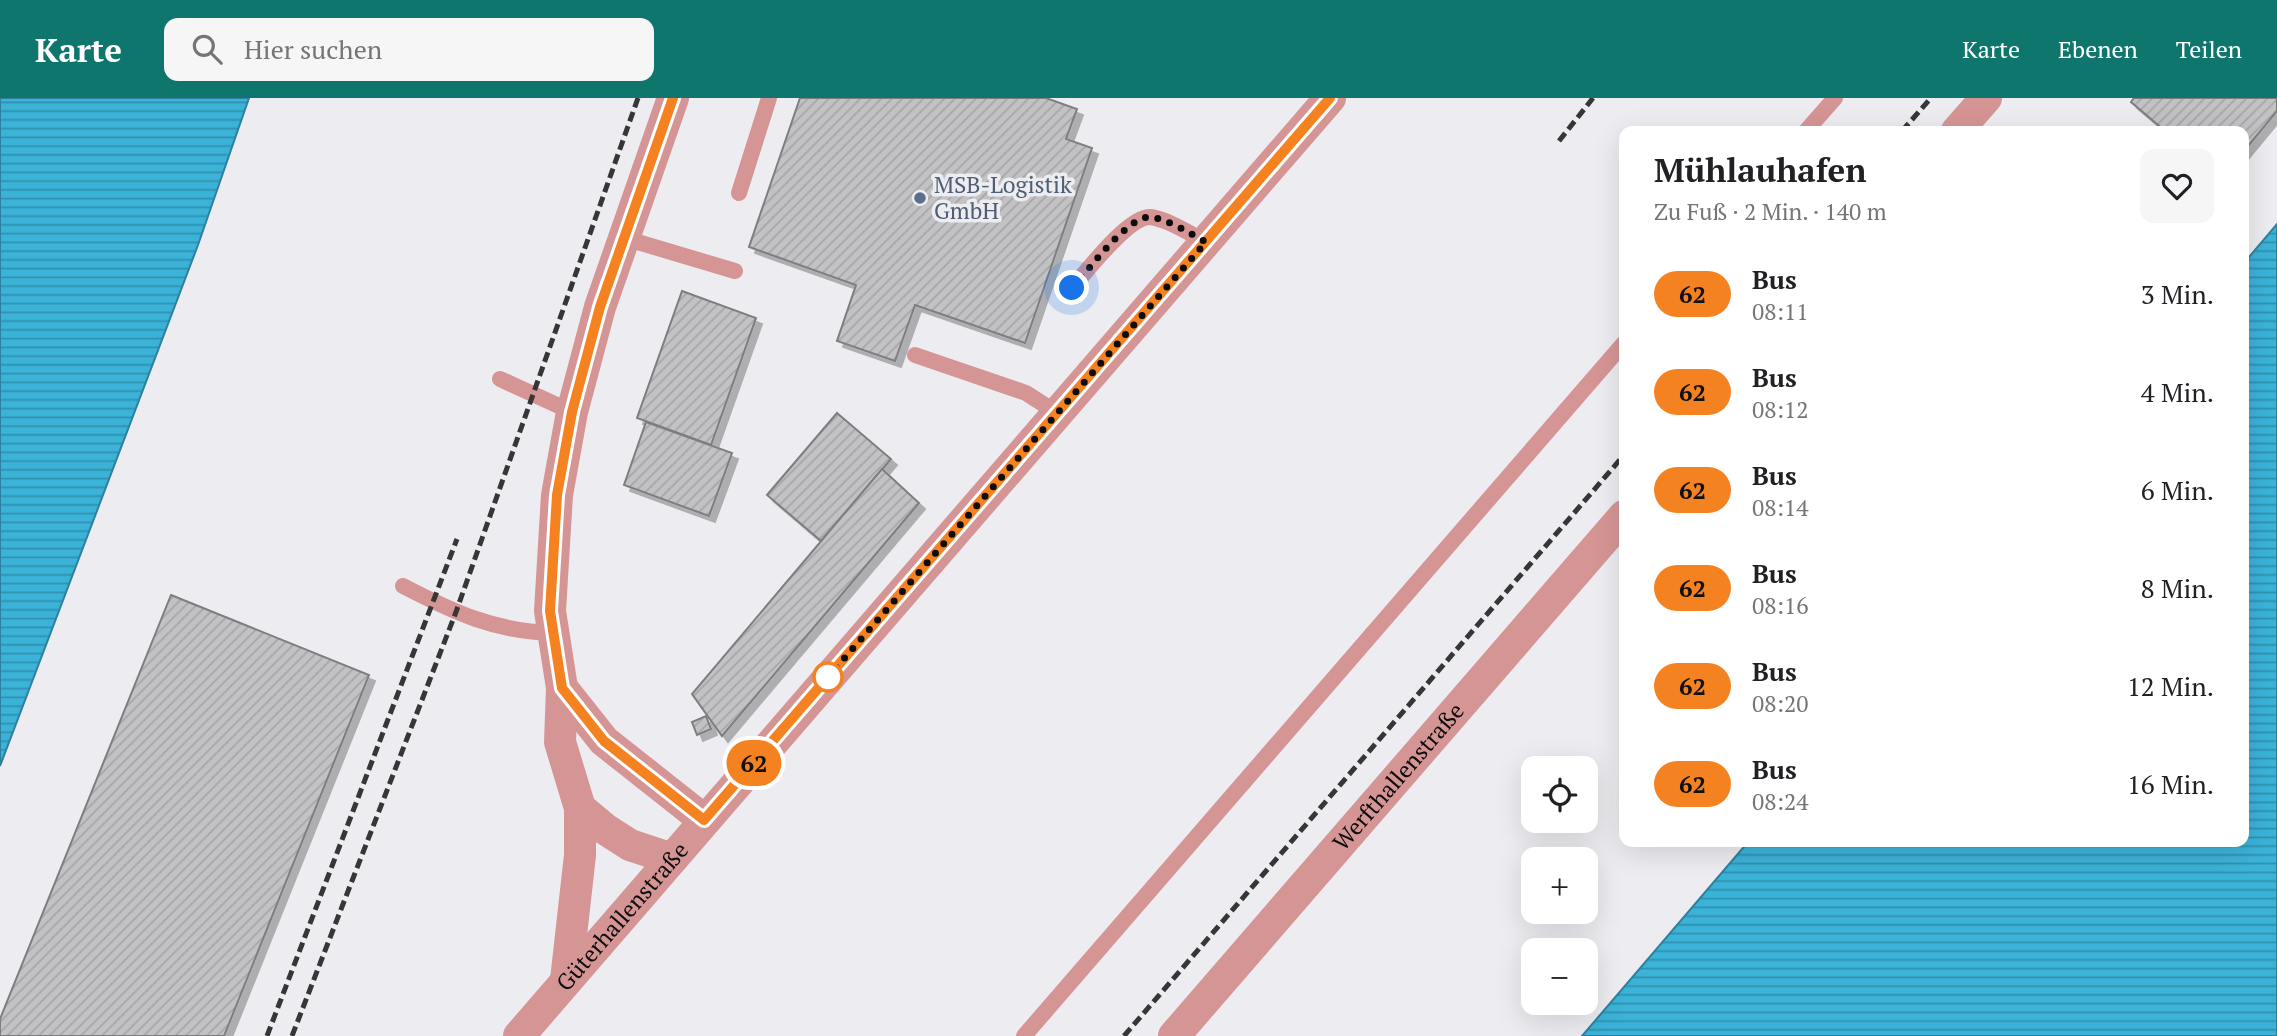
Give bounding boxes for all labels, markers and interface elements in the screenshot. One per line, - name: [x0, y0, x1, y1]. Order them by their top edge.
- search box: [164, 18, 654, 81]
- text: Karte: [35, 28, 122, 71]
- icon: search: [188, 30, 226, 68]
- text: Hier suchen: [244, 32, 382, 66]
- text: Karte: [1962, 33, 2020, 65]
- text: Ebenen: [2058, 33, 2138, 65]
- text: Teilen: [2176, 33, 2242, 65]
- text: Mühlauhafen: [1654, 148, 1866, 191]
- button: heart: [2140, 149, 2214, 223]
- place label: MSB-Logistik GmbH: [934, 169, 1072, 226]
- marker: MSB-Logistik GmbH: [912, 190, 928, 206]
- text: Zu Fuß · 2 Min. · 140 m: [1654, 196, 1887, 227]
- text: Bus: [1752, 262, 1797, 296]
- your location: [1054, 270, 1089, 305]
- text: 3 Min.: [2141, 277, 2214, 311]
- text: 62: [1679, 278, 1706, 310]
- text: 08:11: [1752, 296, 1809, 327]
- text: Bus: [1752, 360, 1797, 394]
- text: 4 Min.: [2141, 375, 2214, 409]
- text: 62: [1679, 376, 1706, 408]
- text: 08:12: [1752, 394, 1809, 425]
- text: Bus: [1752, 458, 1797, 492]
- text: 6 Min.: [2141, 473, 2214, 507]
- text: 62: [1679, 474, 1706, 506]
- text: 08:14: [1752, 492, 1809, 523]
- text: Bus: [1752, 556, 1797, 590]
- text: 8 Min.: [2141, 571, 2214, 605]
- text: 62: [1679, 572, 1706, 604]
- text: 08:16: [1752, 590, 1809, 621]
- text: Bus: [1752, 654, 1797, 688]
- unlabelled marker: [813, 662, 843, 692]
- text: 12 Min.: [2127, 669, 2214, 703]
- text: 62: [1679, 670, 1706, 702]
- text: 08:20: [1752, 688, 1809, 719]
- street label: Werfthallenstraße: [1325, 696, 1471, 857]
- line badge: 62: [722, 740, 786, 786]
- text: 62: [740, 747, 768, 779]
- text: Bus: [1752, 752, 1797, 786]
- map controls: [1521, 756, 1598, 1015]
- button: locate: [1521, 756, 1598, 833]
- text: 16 Min.: [2127, 767, 2214, 801]
- text: 62: [1679, 768, 1706, 800]
- text: 08:24: [1752, 786, 1809, 817]
- street label: Güterhallenstraße: [549, 835, 695, 997]
- button: +: [1521, 847, 1598, 924]
- button: −: [1521, 938, 1598, 1015]

